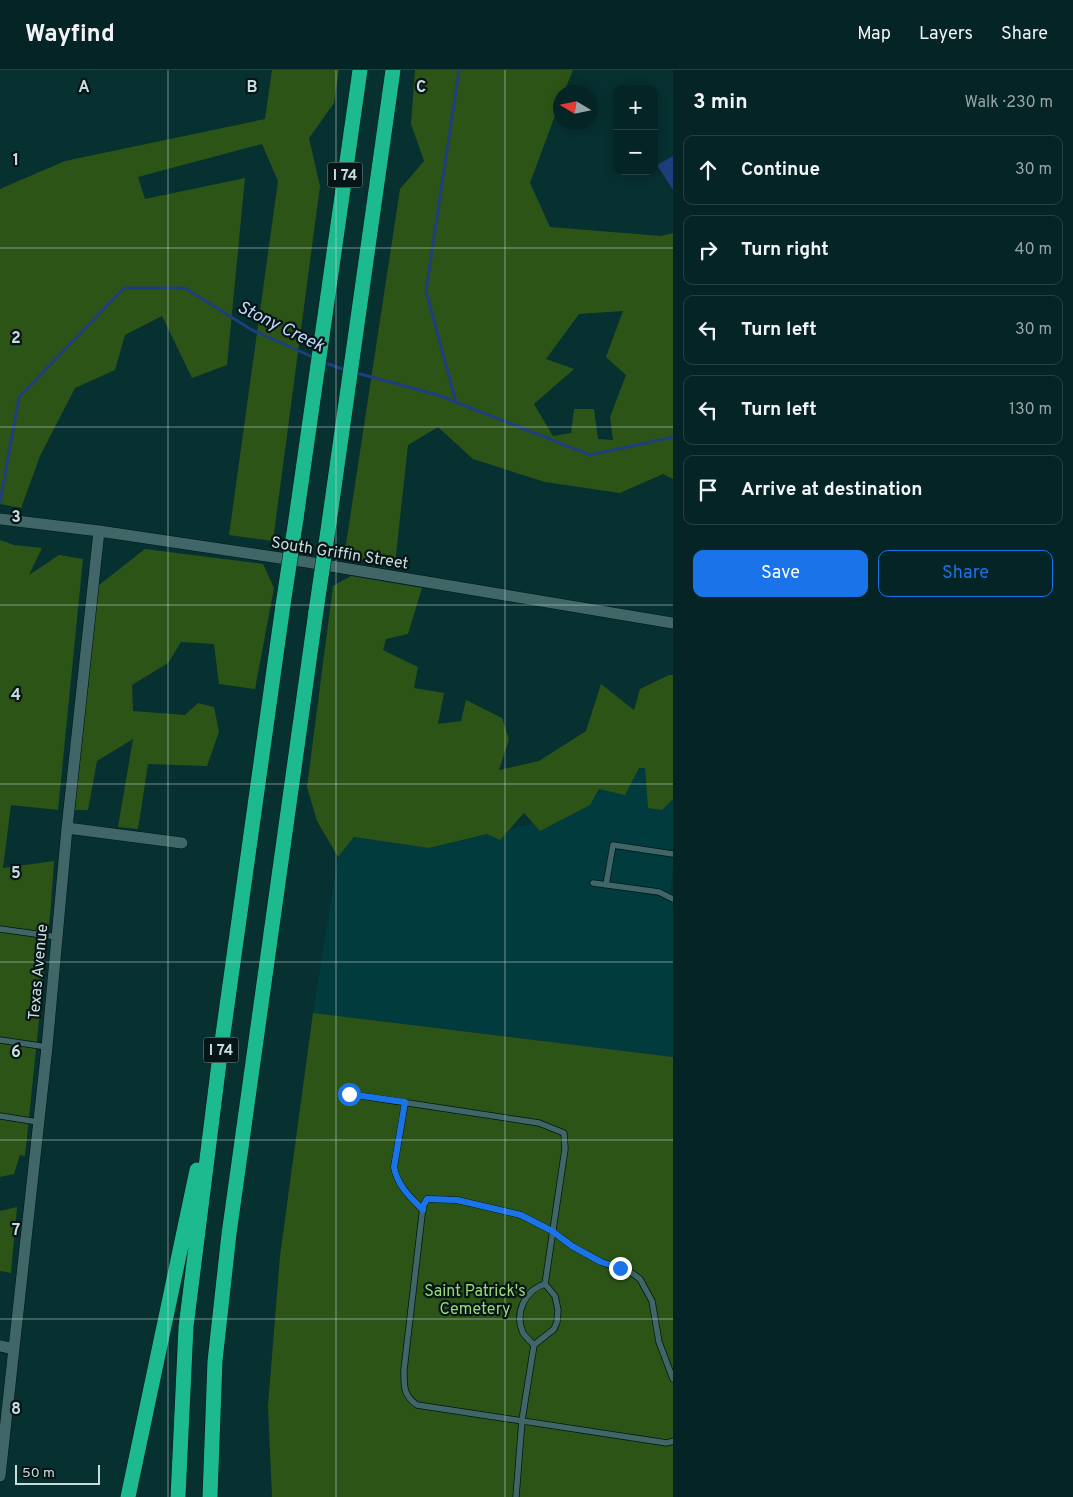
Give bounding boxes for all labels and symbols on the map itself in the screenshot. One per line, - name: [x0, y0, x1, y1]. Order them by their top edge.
- text: A: [78, 78, 90, 98]
- text: B: [246, 78, 258, 98]
- text: C: [416, 78, 426, 98]
- north arrow: [553, 85, 598, 130]
- text: 1: [13, 151, 19, 171]
- road number: I 74: [328, 162, 362, 188]
- water label: Stony Creek: [233, 296, 328, 359]
- text: 2: [11, 329, 21, 349]
- text: 3: [11, 508, 21, 528]
- street label: South Griffin Street: [270, 533, 410, 575]
- text: 4: [11, 686, 21, 706]
- text: 5: [11, 864, 21, 884]
- street label: Texas Avenue: [25, 923, 53, 1021]
- road number: I 74: [204, 1038, 238, 1062]
- text: 6: [11, 1043, 21, 1063]
- route start: [338, 1083, 361, 1106]
- text: 7: [12, 1221, 20, 1241]
- route end: [609, 1257, 632, 1280]
- park label: Saint Patrick's Cemetery: [424, 1282, 526, 1320]
- text: 8: [11, 1400, 21, 1420]
- scale bar: [15, 1462, 100, 1485]

